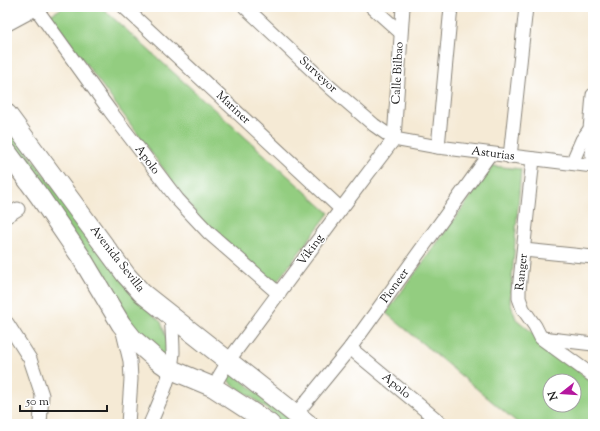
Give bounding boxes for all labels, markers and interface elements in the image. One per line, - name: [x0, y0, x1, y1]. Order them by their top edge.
- street label: Calle Bilbao: [387, 41, 409, 105]
- street label: Surveyor: [295, 52, 342, 98]
- street label: Mariner: [212, 87, 255, 129]
- street label: Apolo: [130, 142, 164, 179]
- street label: Asturias: [470, 142, 516, 166]
- street label: Avenida Sevilla: [85, 222, 149, 297]
- street label: Viking: [293, 230, 329, 270]
- street label: Ranger: [511, 252, 533, 291]
- street label: Pioneer: [376, 264, 414, 307]
- street label: Apolo: [378, 369, 415, 404]
- north arrow: [542, 373, 582, 413]
- scale bar: [20, 387, 107, 413]
- text: N: [544, 389, 563, 403]
- text: 50 m: [25, 393, 49, 411]

